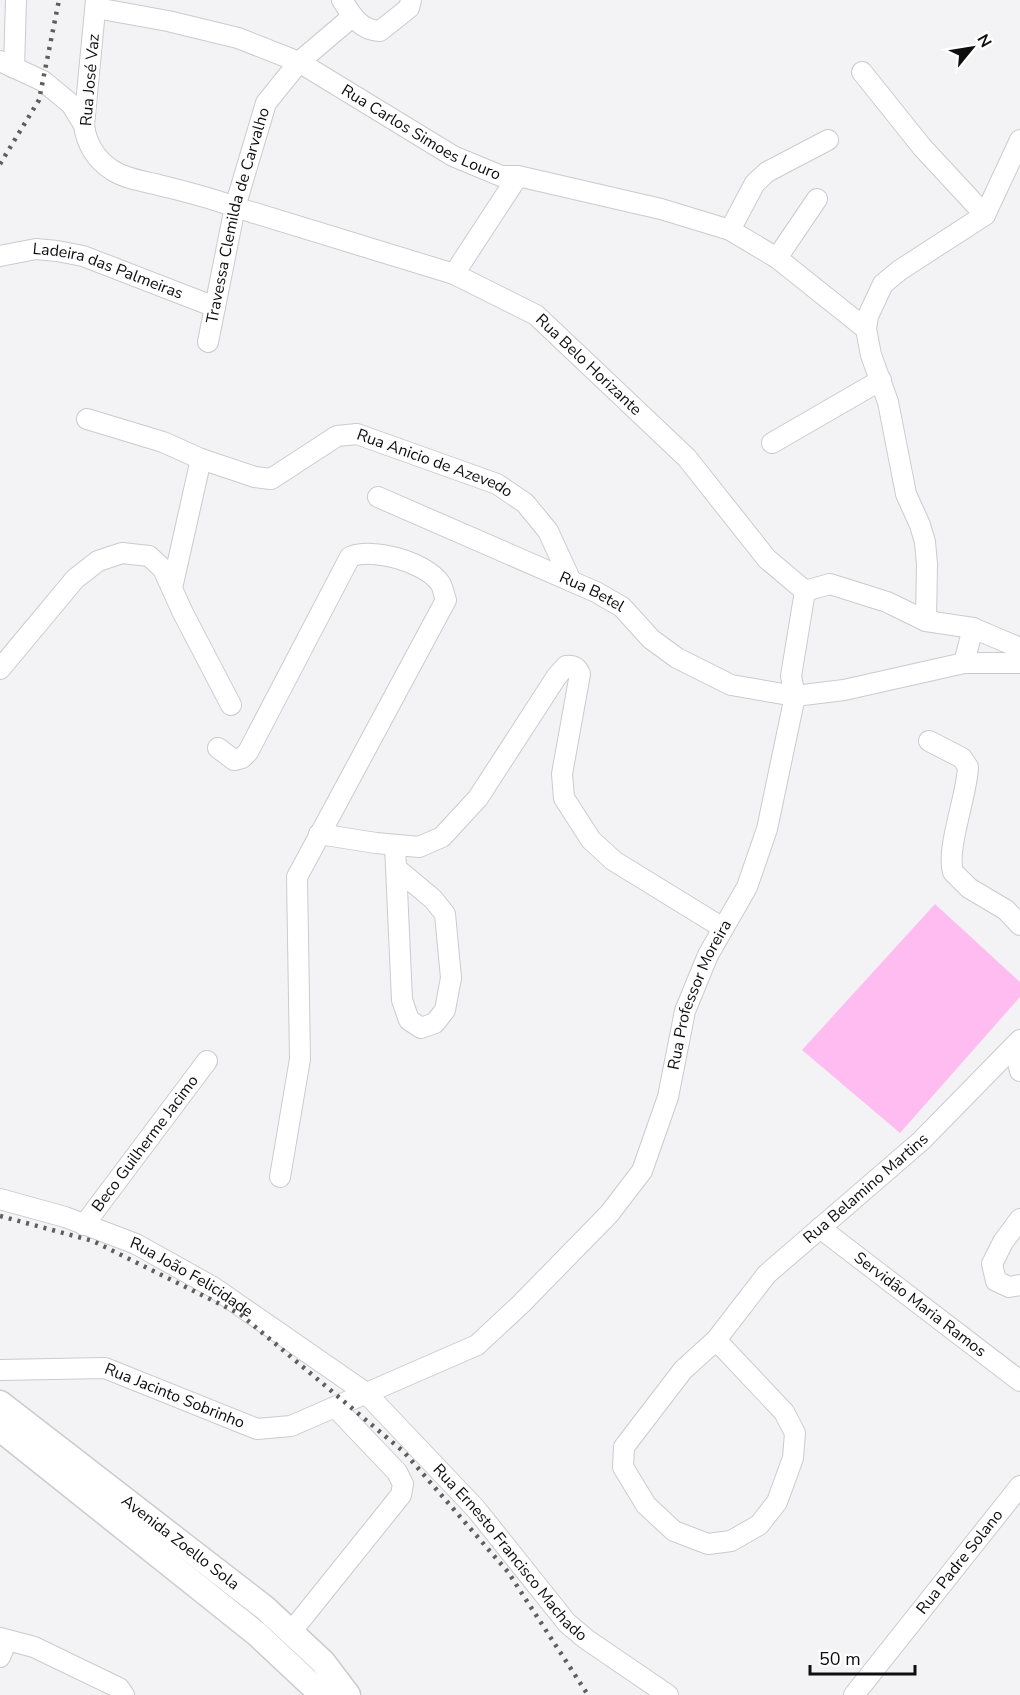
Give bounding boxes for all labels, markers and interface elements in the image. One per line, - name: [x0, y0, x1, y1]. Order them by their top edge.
- north arrow: [942, 18, 1002, 78]
- text: N: [972, 30, 997, 52]
- street label: Rua José Vaz: [75, 33, 105, 127]
- street label: Rua Carlos Simoes Louro: [337, 79, 504, 186]
- street label: Travessa Clemilda de Carvalho: [201, 105, 275, 325]
- street label: Ladeira das Palmeiras: [32, 238, 186, 305]
- street label: Rua Belo Horizante: [530, 309, 646, 420]
- street label: Rua Anicio de Azevedo: [354, 424, 517, 503]
- street label: Rua Betel: [556, 566, 629, 617]
- street label: Rua Professor Moreira: [663, 916, 737, 1072]
- street label: Beco Guilherme Jacimo: [87, 1070, 204, 1216]
- street label: Rua Belamino Martins: [799, 1129, 933, 1249]
- street label: Rua João Felicidade: [127, 1232, 257, 1323]
- street label: Servidão Maria Ramos: [849, 1247, 991, 1362]
- street label: Rua Jacinto Sobrinho: [101, 1358, 248, 1434]
- street label: Rua Ernesto Francisco Machado: [428, 1459, 592, 1646]
- street label: Avenida Zoello Sola: [117, 1490, 244, 1595]
- street label: Rua Padre Solano: [911, 1505, 1008, 1619]
- scale bar: [810, 1638, 915, 1676]
- text: 50 m: [819, 1647, 861, 1671]

